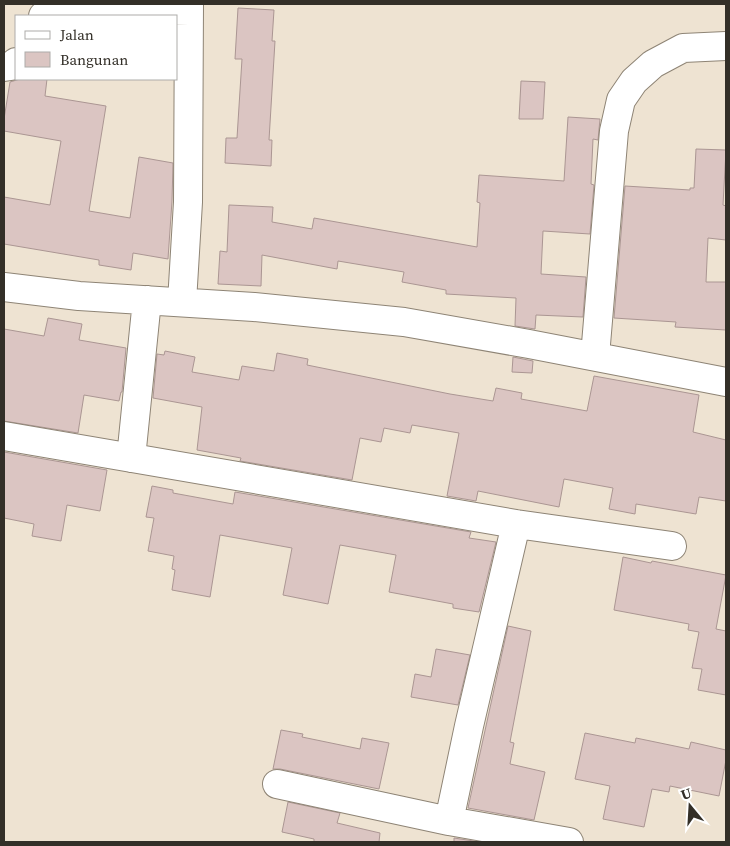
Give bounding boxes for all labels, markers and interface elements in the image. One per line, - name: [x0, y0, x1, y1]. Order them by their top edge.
- legend: [15, 15, 178, 80]
- text: Jalan: [59, 24, 94, 45]
- text: Bangunan: [60, 49, 128, 70]
- north arrow: [665, 781, 715, 831]
- text: U: [678, 783, 694, 805]

